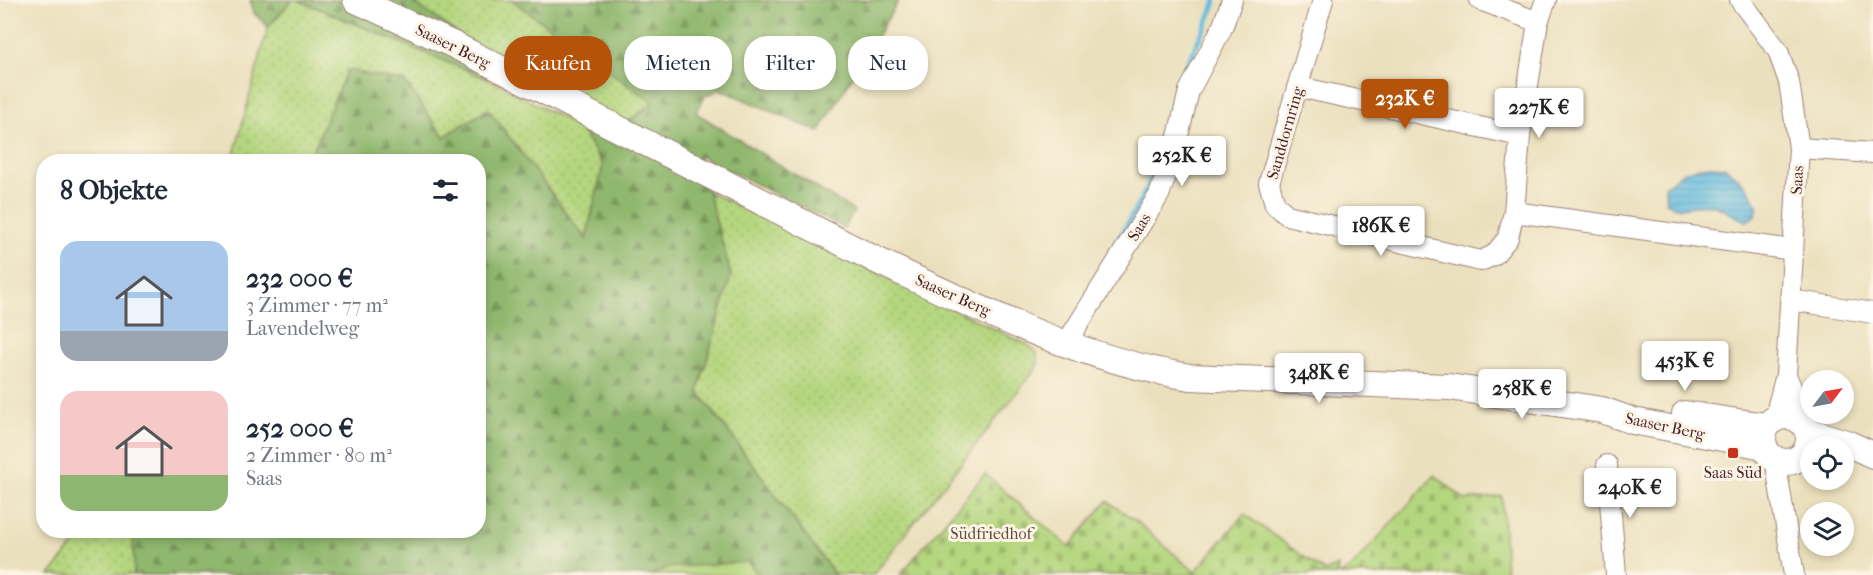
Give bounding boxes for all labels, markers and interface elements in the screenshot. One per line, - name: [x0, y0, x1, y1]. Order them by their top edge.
- street label: Saaser Berg: [413, 20, 494, 72]
- chip: Kaufen: [504, 36, 612, 90]
- chip: Mieten: [624, 36, 732, 90]
- chip: Filter: [744, 36, 836, 90]
- chip: Neu: [848, 36, 928, 90]
- pin: 232K €: [1356, 79, 1454, 130]
- street label: Sanddornring: [1263, 84, 1307, 182]
- text: 232K €: [1375, 87, 1435, 110]
- pin: 227K €: [1490, 88, 1588, 139]
- text: 227K €: [1509, 96, 1569, 119]
- pin: 252K €: [1133, 136, 1231, 187]
- text: 252K €: [1152, 144, 1212, 167]
- street label: Saas: [1787, 165, 1807, 195]
- icon: filters: [429, 174, 462, 207]
- text: 8 Objekte: [60, 175, 168, 206]
- pin: 186K €: [1332, 206, 1430, 257]
- street label: Saas: [1123, 210, 1155, 244]
- text: 186K €: [1352, 214, 1410, 237]
- text: 232 000 €: [246, 263, 353, 294]
- icon: home: [108, 265, 180, 337]
- street label: Saaser Berg: [912, 270, 994, 320]
- text: 3 Zimmer · 77 m²: [246, 294, 388, 317]
- text: Lavendelweg: [246, 317, 359, 340]
- pin: 453K €: [1636, 341, 1734, 392]
- text: 453K €: [1656, 349, 1714, 372]
- pin: 348K €: [1270, 353, 1368, 404]
- text: 348K €: [1289, 361, 1349, 384]
- pin: 258K €: [1473, 369, 1571, 420]
- north arrow: [1800, 370, 1854, 424]
- map controls: [1800, 370, 1854, 556]
- text: 258K €: [1492, 377, 1552, 400]
- street label: Saaser Berg: [1624, 408, 1707, 444]
- text: 252 000 €: [246, 413, 354, 444]
- icon: home: [108, 415, 180, 487]
- button: locate: [1800, 436, 1854, 490]
- text: 2 Zimmer · 80 m²: [246, 444, 392, 467]
- marker: Saas Süd: [1726, 446, 1740, 460]
- place label: Saas Süd: [1704, 463, 1762, 482]
- text: Saas: [246, 467, 282, 490]
- pin: 240K €: [1581, 468, 1679, 519]
- text: 240K €: [1598, 476, 1662, 499]
- button: layers: [1800, 502, 1854, 556]
- park label: Südfriedhof: [950, 524, 1035, 543]

